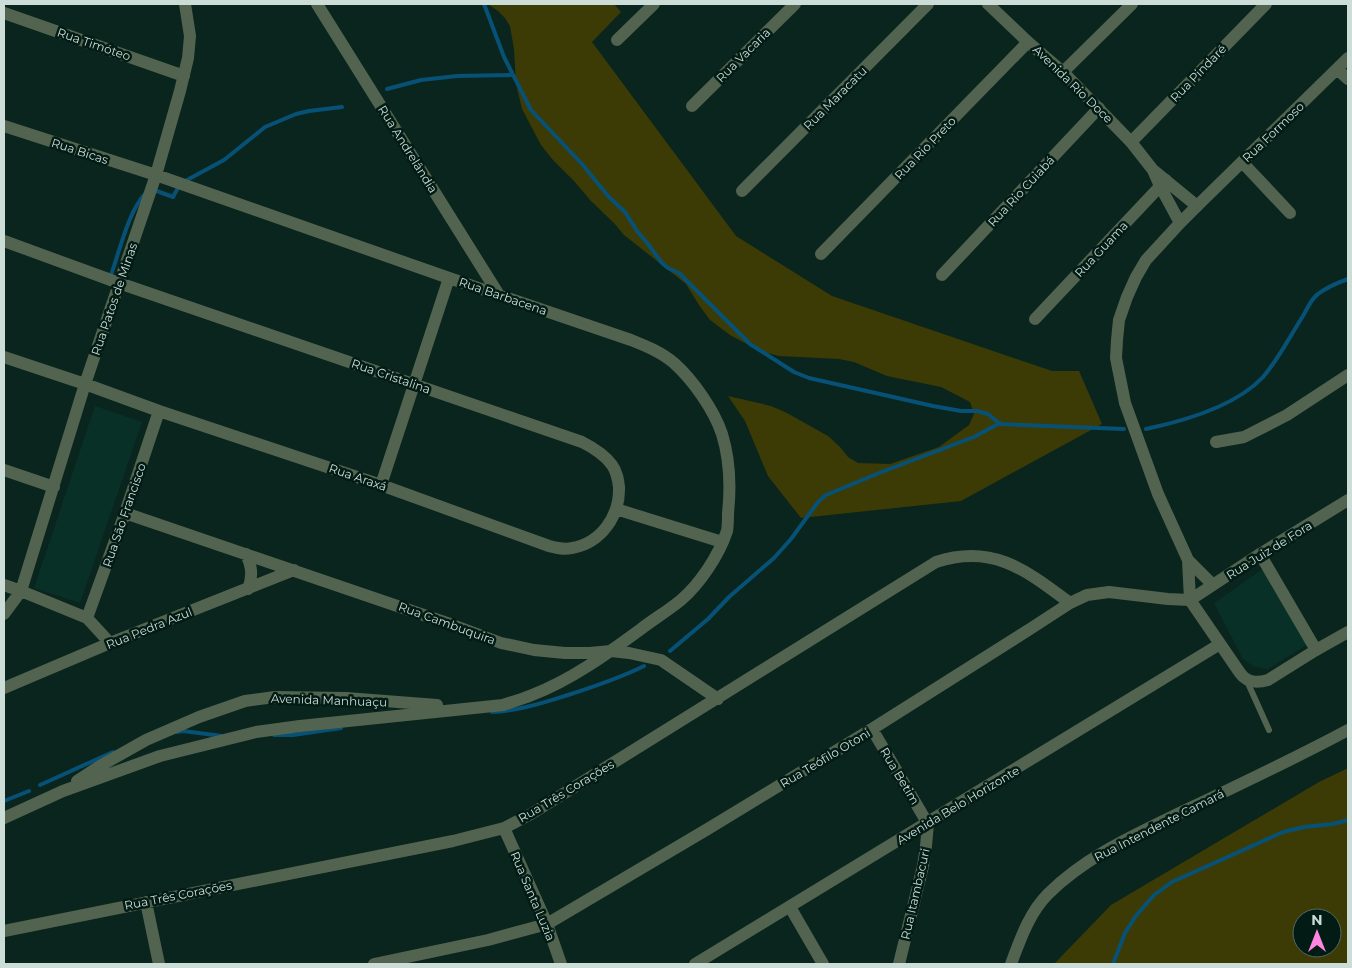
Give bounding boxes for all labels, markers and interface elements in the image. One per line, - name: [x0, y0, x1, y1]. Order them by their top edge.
- street label: Rua Timóteo: [55, 24, 133, 64]
- street label: Rua Vacaria: [713, 25, 773, 85]
- street label: Rua Pindaré: [1167, 41, 1229, 105]
- street label: Avenida Rio Doce: [1030, 42, 1116, 126]
- street label: Rua Maracatu: [800, 63, 870, 133]
- street label: Rua Formoso: [1239, 99, 1307, 165]
- street label: Rua Andrelândia: [375, 102, 441, 196]
- street label: Rua Rio Preto: [891, 113, 959, 183]
- street label: Rua Bicas: [50, 135, 110, 167]
- street label: Rua Rio Cuiabá: [984, 152, 1058, 230]
- street label: Rua Guama: [1071, 218, 1131, 280]
- street label: Rua Patos de Minas: [88, 241, 140, 357]
- street label: Rua Barbacena: [457, 274, 549, 318]
- street label: Rua Cristalina: [349, 355, 433, 397]
- street label: Rua Araxá: [327, 460, 389, 494]
- street label: Rua São Francisco: [99, 461, 149, 569]
- street label: Rua Juiz de Fora: [1223, 518, 1315, 582]
- street label: Rua Cambuquira: [396, 598, 498, 648]
- street label: Rua Pedra Azul: [104, 604, 194, 652]
- street label: Avenida Manhuaçu: [271, 690, 387, 710]
- street label: Rua Teófilo Otoni: [777, 725, 873, 791]
- street label: Rua Betim: [877, 745, 923, 807]
- street label: Rua Três Corações: [515, 756, 617, 826]
- street label: Avenida Belo Horizonte: [894, 762, 1022, 848]
- street label: Rua Intendente Camará: [1091, 786, 1227, 864]
- street label: Rua Itambacuri: [897, 847, 933, 941]
- street label: Rua Santa Luzia: [507, 849, 559, 943]
- street label: Rua Três Corações: [123, 877, 233, 913]
- north arrow: [1292, 908, 1342, 958]
- text: N: [1311, 911, 1323, 929]

